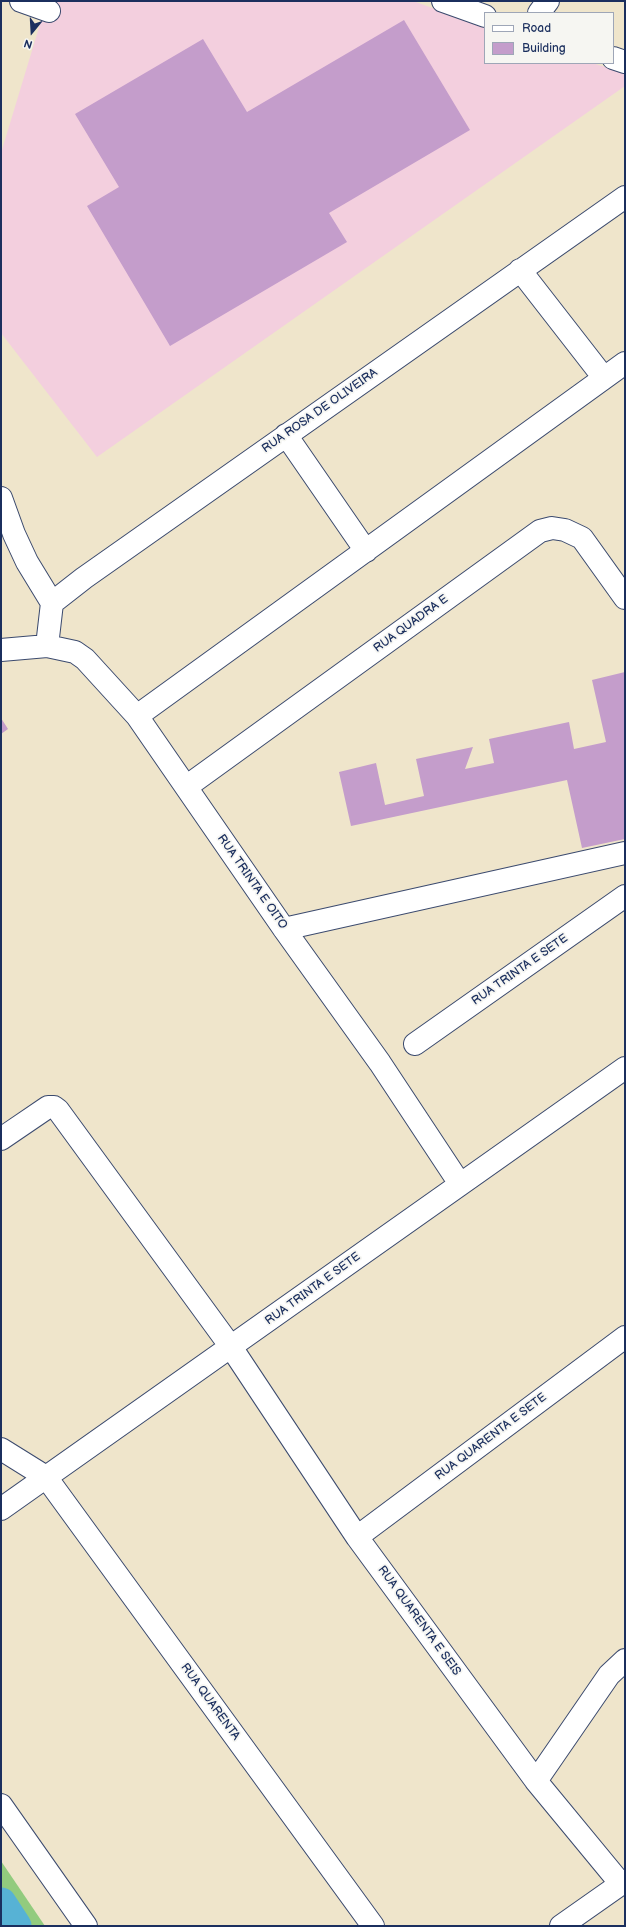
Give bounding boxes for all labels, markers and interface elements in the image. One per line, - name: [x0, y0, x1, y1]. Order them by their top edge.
- north arrow: [12, 12, 52, 52]
- legend: [484, 12, 614, 64]
- text: Road: [522, 21, 551, 36]
- text: N: [22, 36, 34, 51]
- text: Building: [522, 41, 566, 56]
- street label: RUA ROSA DE OLIVEIRA: [260, 366, 380, 456]
- street label: RUA QUADRA E: [371, 592, 451, 656]
- street label: RUA TRINTA E OITO: [214, 832, 290, 932]
- street label: RUA TRINTA E SETE: [469, 931, 571, 1009]
- street label: RUA TRINTA E SETE: [263, 1250, 363, 1328]
- street label: RUA QUARENTA E SETE: [432, 1390, 550, 1484]
- street label: RUA QUARENTA E SEIS: [374, 1563, 464, 1679]
- street label: RUA QUARENTA: [177, 1661, 243, 1743]

